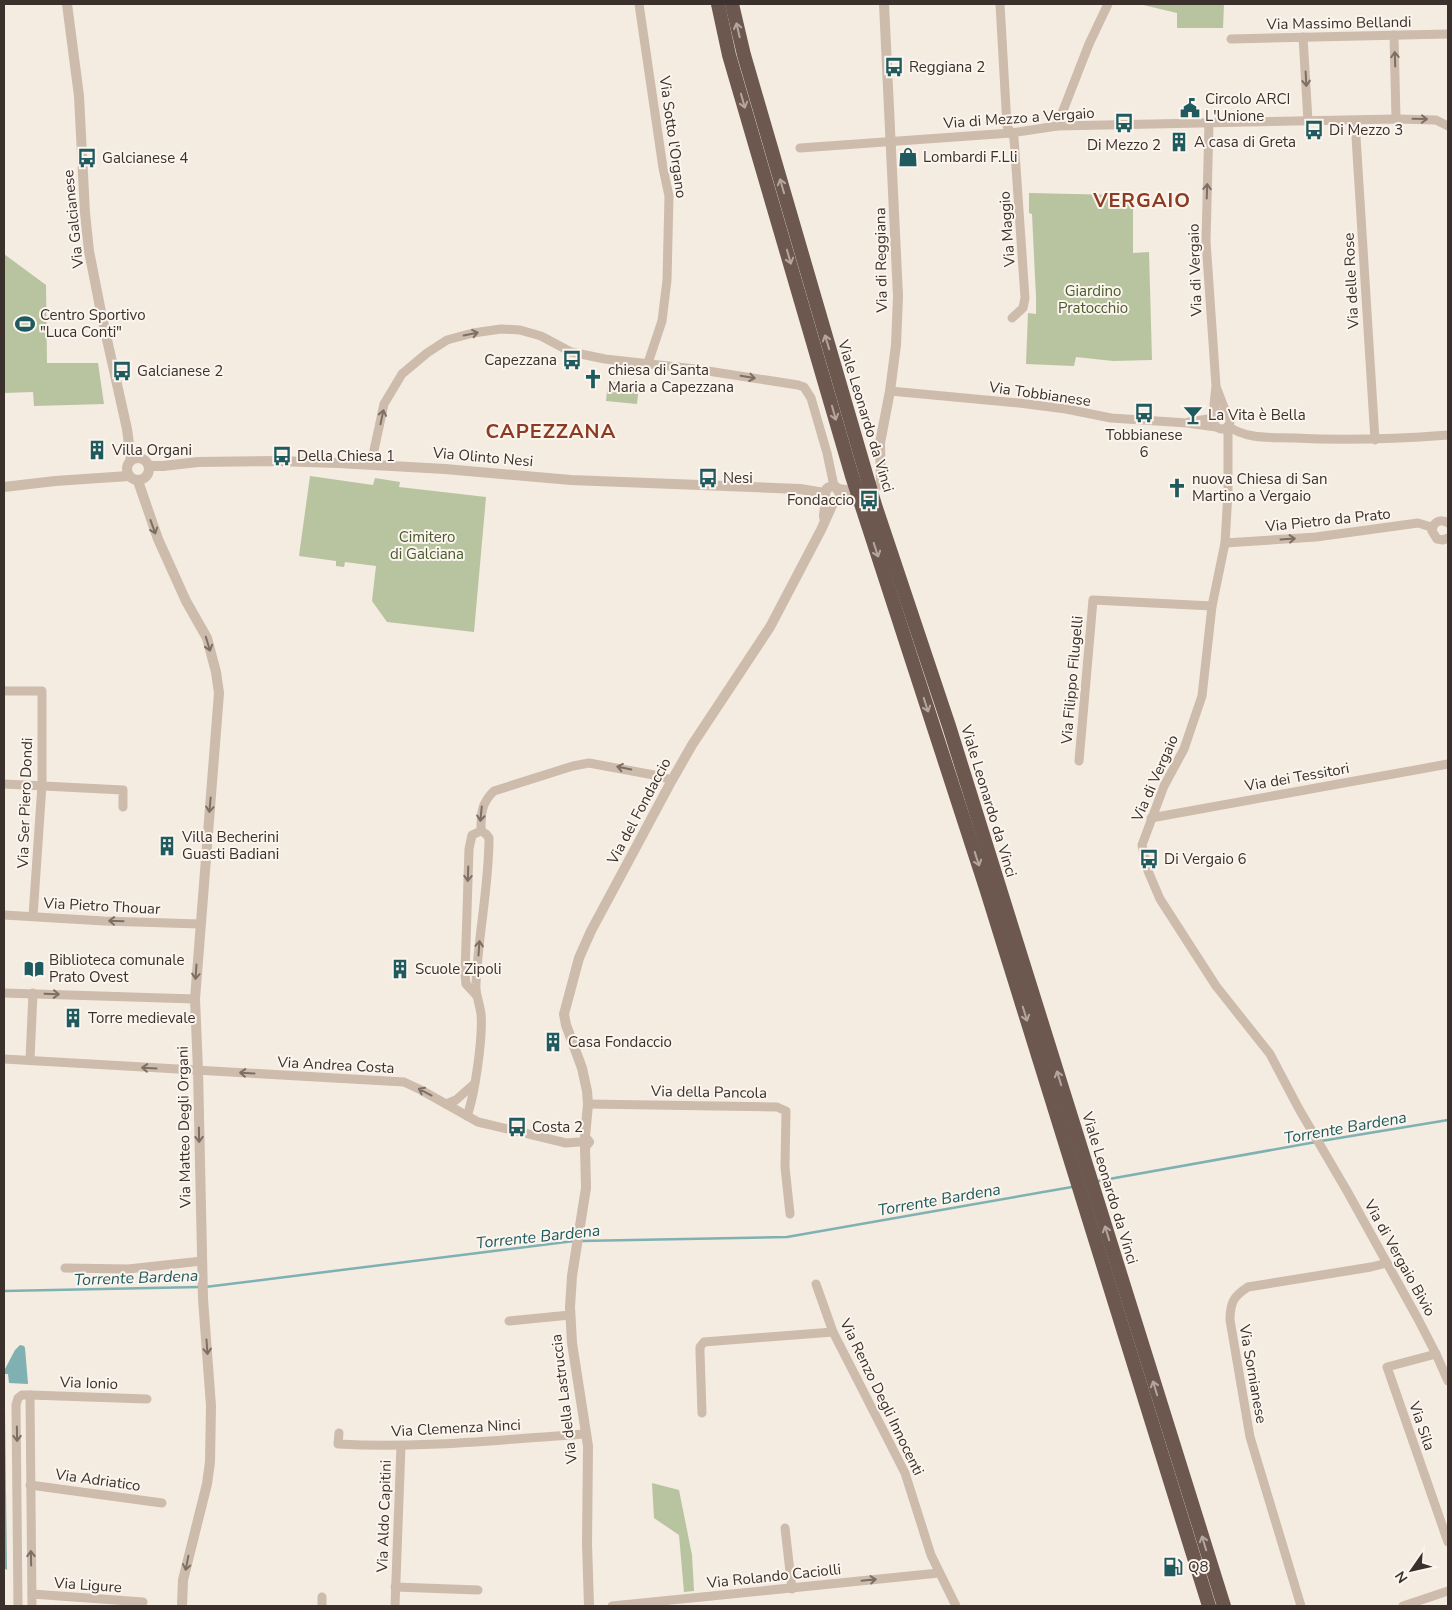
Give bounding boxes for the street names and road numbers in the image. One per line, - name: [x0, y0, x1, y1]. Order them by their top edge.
- street label: Via Massimo Bellandi: [1265, 12, 1412, 34]
- street label: Via Sotto l'Organo: [654, 74, 691, 199]
- street label: Via di Mezzo a Vergaio: [942, 103, 1095, 133]
- street label: Via Galcianese: [58, 169, 88, 270]
- street label: Via Maggio: [994, 190, 1020, 269]
- street label: Via di Reggiana: [870, 207, 892, 314]
- street label: Via di Vergaio: [1183, 223, 1207, 318]
- street label: Via delle Rose: [1338, 232, 1364, 331]
- street label: Viale Leonardo da Vinci: [833, 336, 899, 495]
- street label: Via Tobbianese: [987, 377, 1092, 411]
- street label: Via Olinto Nesi: [431, 443, 534, 471]
- street label: Via Pietro da Prato: [1263, 503, 1392, 537]
- street label: Via Filippo Filugelli: [1056, 615, 1088, 746]
- street label: Viale Leonardo da Vinci: [956, 721, 1022, 880]
- street label: Via di Vergaio: [1127, 731, 1183, 825]
- street label: Via Ser Piero Dondi: [13, 737, 37, 870]
- street label: Via del Fondaccio: [602, 754, 675, 869]
- street label: Via dei Tessitori: [1242, 758, 1351, 796]
- street label: Via Pietro Thouar: [42, 893, 162, 919]
- street label: Via Matteo Degli Organi: [173, 1046, 195, 1209]
- street label: Via Andrea Costa: [276, 1052, 395, 1078]
- street label: Via della Pancola: [650, 1081, 767, 1103]
- street label: Viale Leonardo da Vinci: [1077, 1108, 1143, 1267]
- street label: Via di Vergaio Bivio: [1359, 1195, 1440, 1320]
- street label: Via Renzo Degli Innocenti: [835, 1314, 929, 1479]
- street label: Via Sornianese: [1234, 1322, 1272, 1425]
- street label: Via della Lastruccia: [546, 1333, 582, 1466]
- street label: Via Ionio: [59, 1372, 118, 1394]
- street label: Via Sila: [1404, 1398, 1440, 1453]
- street label: Via Clemenza Ninci: [390, 1415, 521, 1441]
- street label: Via Aldo Capitini: [372, 1459, 396, 1574]
- street label: Via Adriatico: [53, 1464, 142, 1496]
- street label: Via Rolando Caciolli: [705, 1559, 842, 1593]
- street label: Via Ligure: [53, 1573, 122, 1597]

